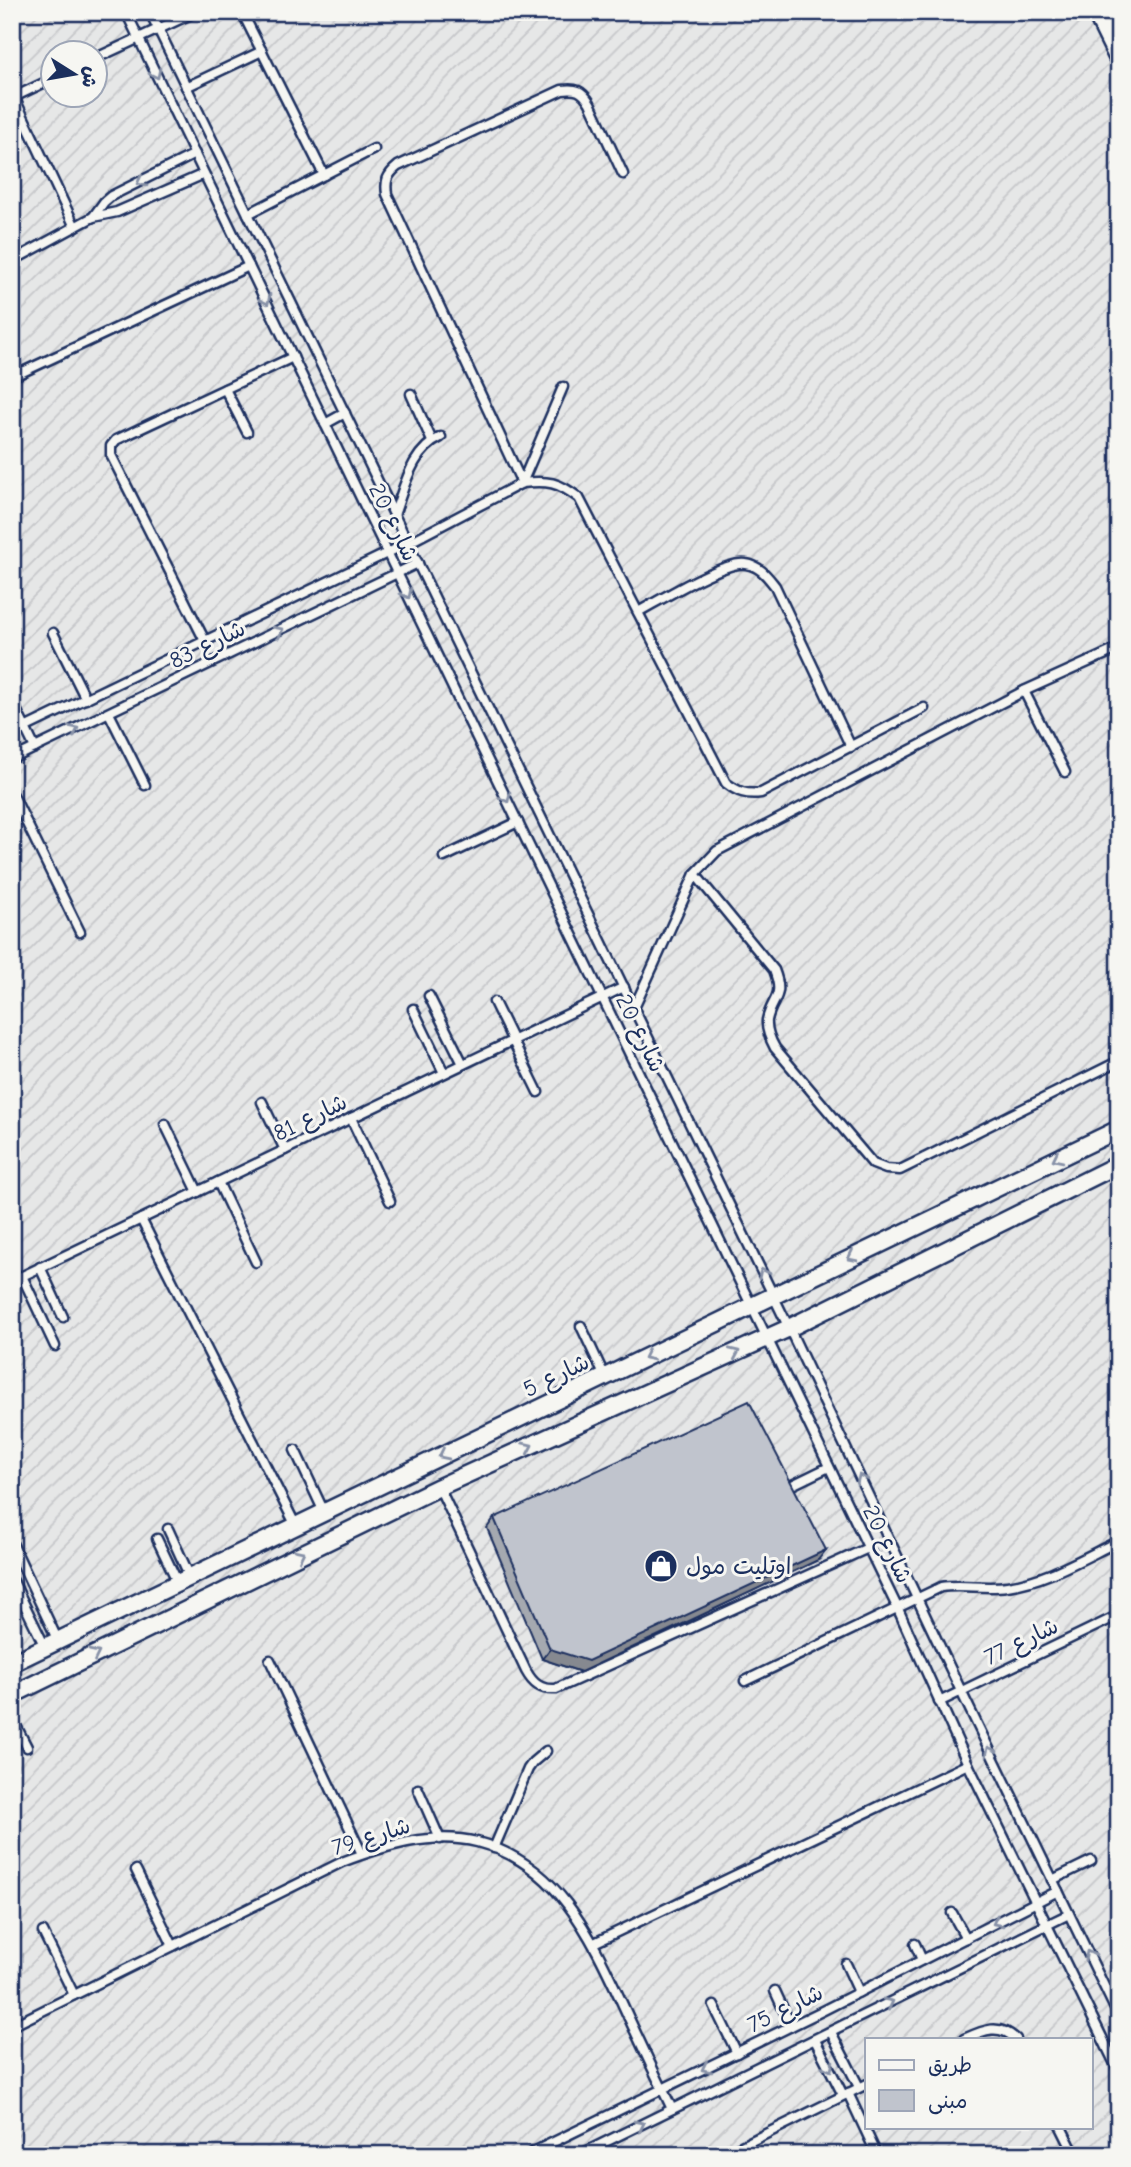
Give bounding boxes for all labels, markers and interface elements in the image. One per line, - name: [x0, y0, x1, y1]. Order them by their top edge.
- north arrow: [38, 38, 108, 108]
- text: ش: [77, 65, 102, 90]
- one-way arrow: [147, 67, 161, 79]
- one-way arrow: [135, 173, 148, 187]
- one-way arrow: [257, 293, 271, 306]
- street label: شارع 20: [361, 479, 424, 567]
- one-way arrow: [399, 586, 413, 599]
- street label: شارع 83: [165, 615, 250, 676]
- one-way arrow: [272, 625, 284, 639]
- one-way arrow: [67, 724, 79, 738]
- one-way arrow: [498, 791, 512, 803]
- street label: شارع 20: [608, 990, 671, 1078]
- street label: شارع 81: [269, 1088, 352, 1149]
- one-way arrow: [1052, 1150, 1064, 1164]
- one-way arrow: [847, 1249, 859, 1263]
- one-way arrow: [757, 1268, 771, 1280]
- one-way arrow: [728, 1347, 740, 1361]
- street label: شارع 5: [519, 1348, 594, 1405]
- one-way arrow: [643, 1348, 655, 1362]
- one-way arrow: [521, 1441, 533, 1455]
- one-way arrow: [438, 1447, 450, 1461]
- one-way arrow: [855, 1474, 869, 1486]
- street label: شارع 20: [855, 1501, 918, 1589]
- shop icon: اوتليت مول: [642, 1547, 680, 1585]
- one-way arrow: [293, 1549, 305, 1563]
- place label: اوتليت مول: [686, 1553, 791, 1580]
- street label: شارع 77: [980, 1612, 1064, 1673]
- one-way arrow: [88, 1648, 100, 1662]
- one-way arrow: [984, 1746, 998, 1758]
- street label: شارع 79: [329, 1812, 414, 1863]
- one-way arrow: [992, 1913, 1004, 1927]
- one-way arrow: [1083, 1950, 1097, 1962]
- street label: شارع 75: [743, 1979, 828, 2040]
- one-way arrow: [882, 1998, 894, 2012]
- legend: [865, 2038, 1092, 2128]
- text: طريق: [928, 2053, 972, 2077]
- one-way arrow: [701, 2059, 713, 2073]
- one-way arrow: [821, 2060, 834, 2072]
- text: مبنى: [928, 2089, 967, 2115]
- one-way arrow: [633, 2119, 645, 2133]

